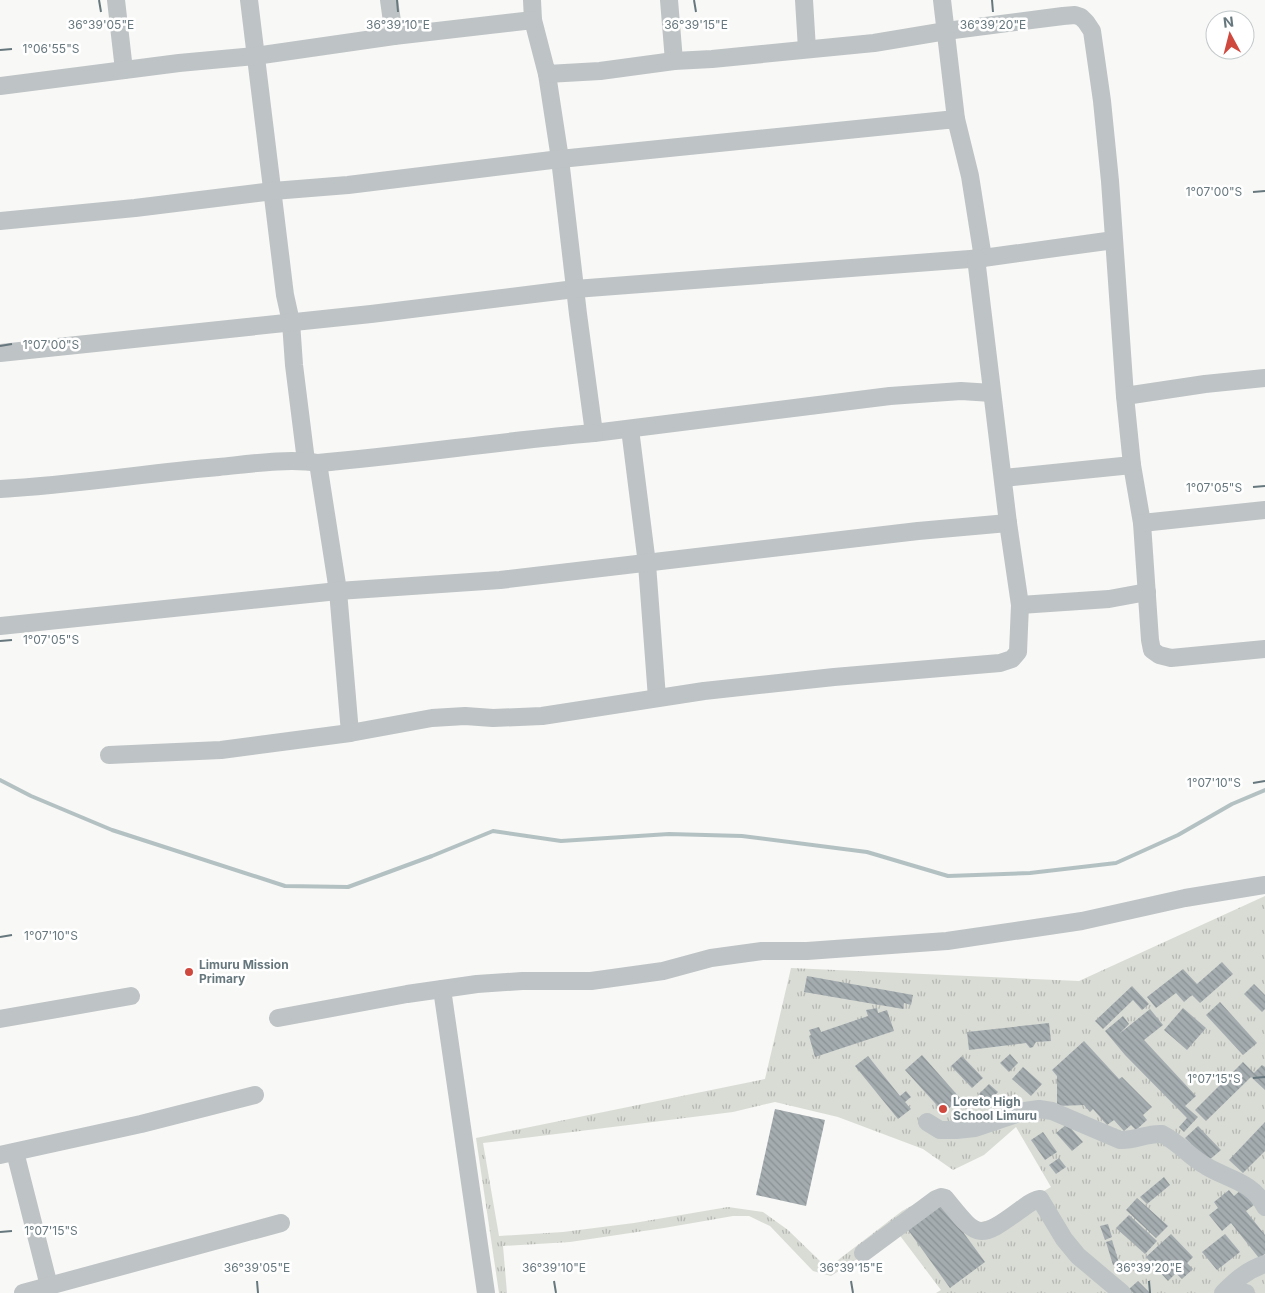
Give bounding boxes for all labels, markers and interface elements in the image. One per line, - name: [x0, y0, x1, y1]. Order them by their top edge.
- north arrow: [1205, 10, 1255, 60]
- text: N: [1222, 13, 1235, 31]
- text: 36°39'05"E: [68, 17, 134, 32]
- text: 36°39'10"E: [366, 17, 430, 32]
- text: 36°39'15"E: [664, 17, 728, 32]
- text: 36°39'20"E: [960, 17, 1026, 32]
- text: 1°06'55"S: [23, 41, 80, 56]
- text: 1°07'00"S: [1186, 184, 1243, 199]
- text: 1°07'00"S: [23, 337, 80, 352]
- text: 1°07'05"S: [1186, 480, 1242, 495]
- text: 1°07'05"S: [23, 632, 79, 647]
- text: 1°07'10"S: [1187, 775, 1241, 790]
- text: 1°07'10"S: [24, 928, 78, 943]
- place label: Limuru Mission Primary: [199, 957, 289, 986]
- marker: Limuru Mission Primary: [183, 966, 195, 978]
- text: 1°07'15"S: [1187, 1071, 1241, 1086]
- place label: Loreto High School Limuru: [953, 1094, 1037, 1123]
- marker: Loreto High School Limuru: [937, 1103, 949, 1115]
- text: 1°07'15"S: [24, 1223, 78, 1238]
- text: 36°39'05"E: [224, 1260, 290, 1275]
- text: 36°39'10"E: [522, 1260, 586, 1275]
- text: 36°39'15"E: [819, 1260, 883, 1275]
- text: 36°39'20"E: [1116, 1260, 1182, 1275]

